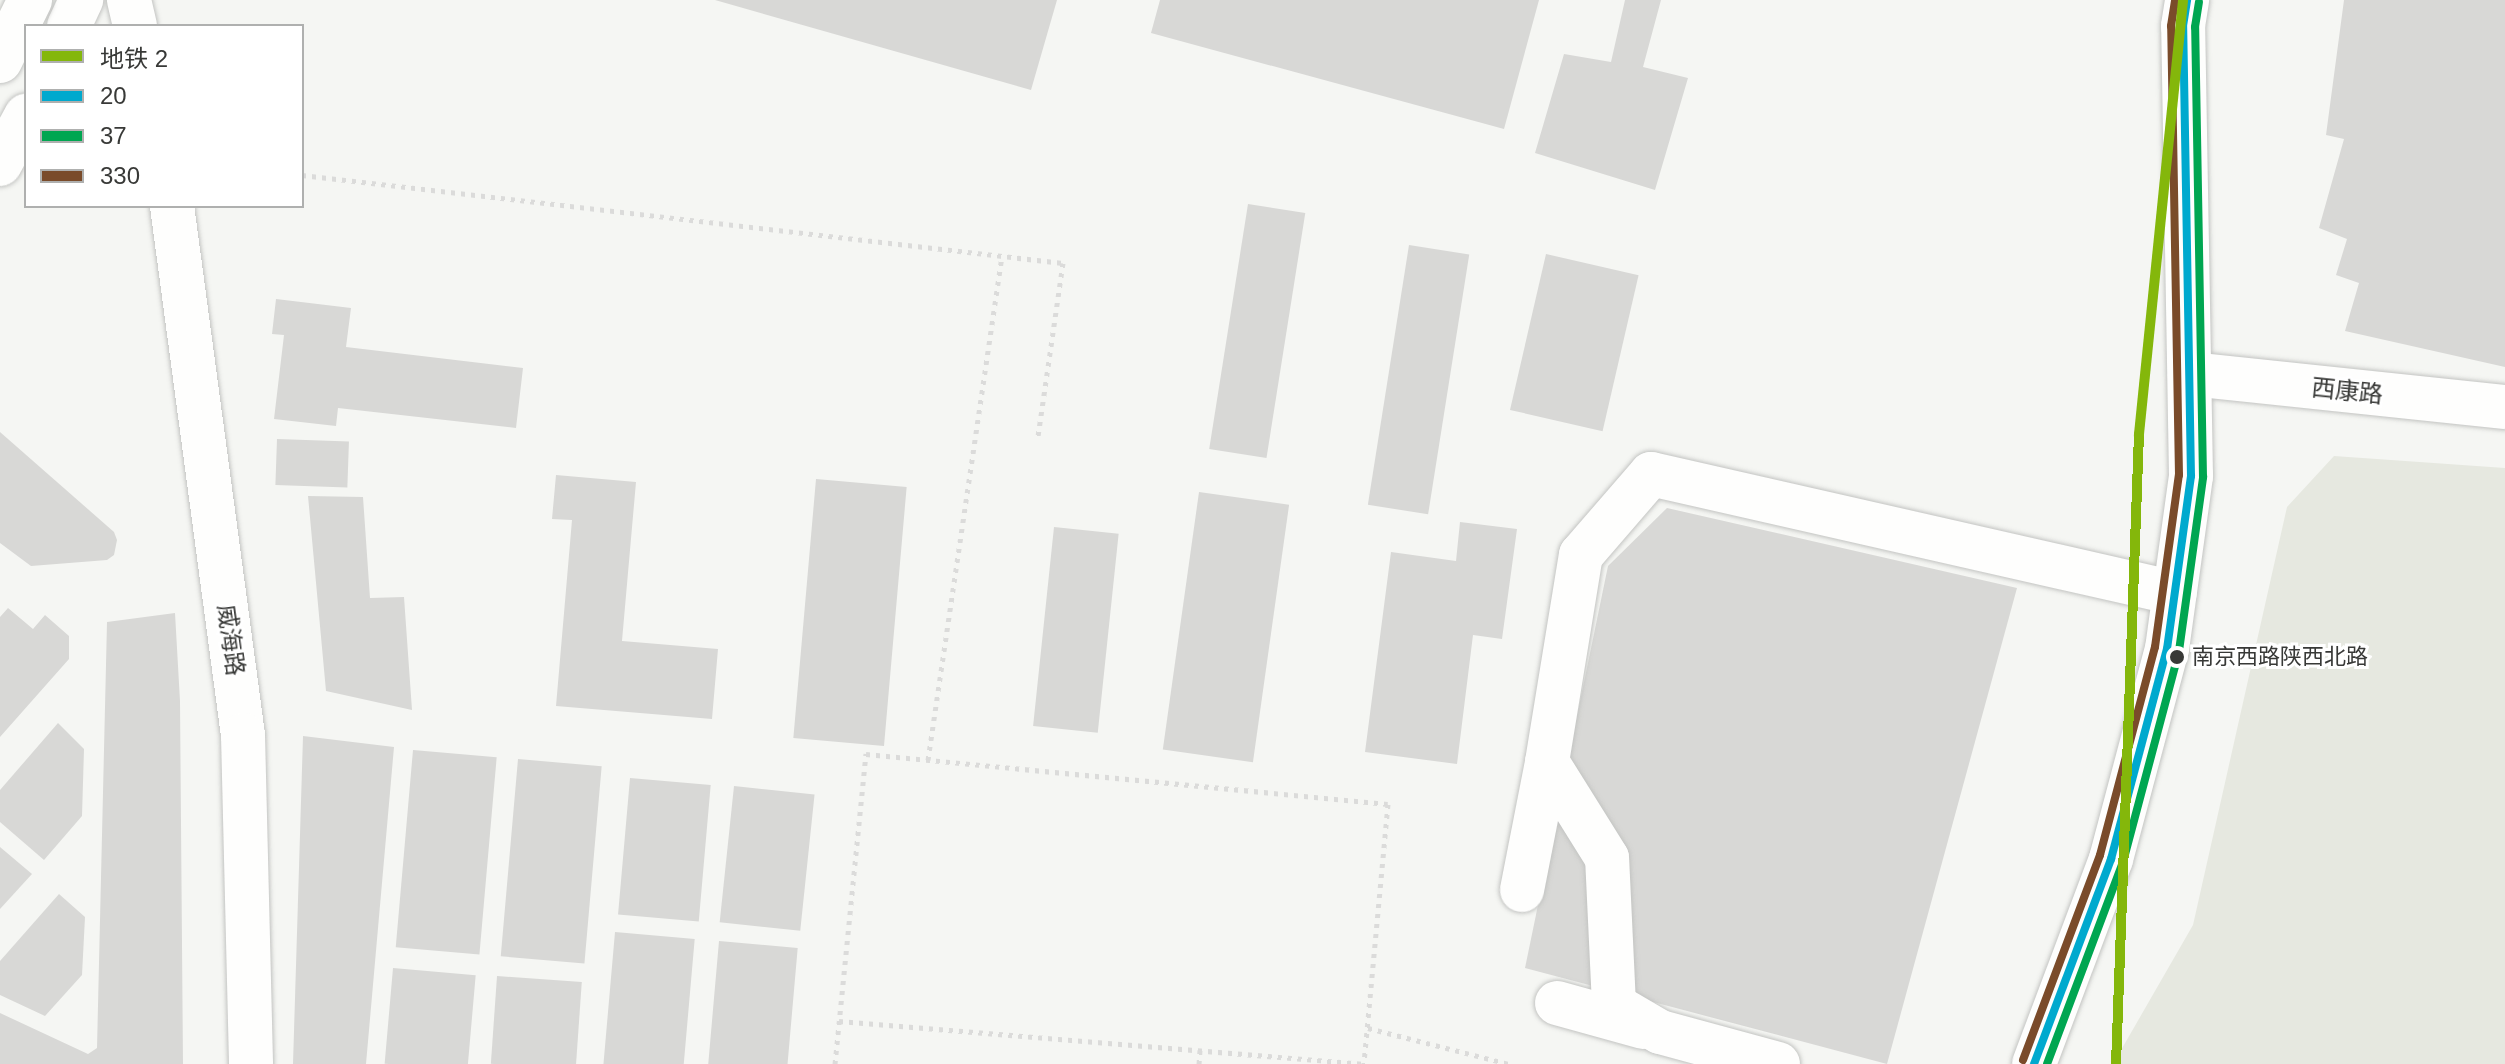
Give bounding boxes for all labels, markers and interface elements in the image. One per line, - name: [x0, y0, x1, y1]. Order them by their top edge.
- legend: [24, 24, 304, 208]
- text: 地铁 2: [100, 45, 168, 72]
- text: 20: [100, 82, 127, 109]
- text: 37: [100, 122, 127, 149]
- text: 330: [100, 162, 140, 189]
- street label: 西康路: [2310, 373, 2384, 409]
- street label: 威海路: [212, 602, 250, 678]
- place label: 南京西路陕西北路: [2192, 644, 2368, 670]
- marker: 南京西路陕西北路: [2169, 649, 2185, 665]

